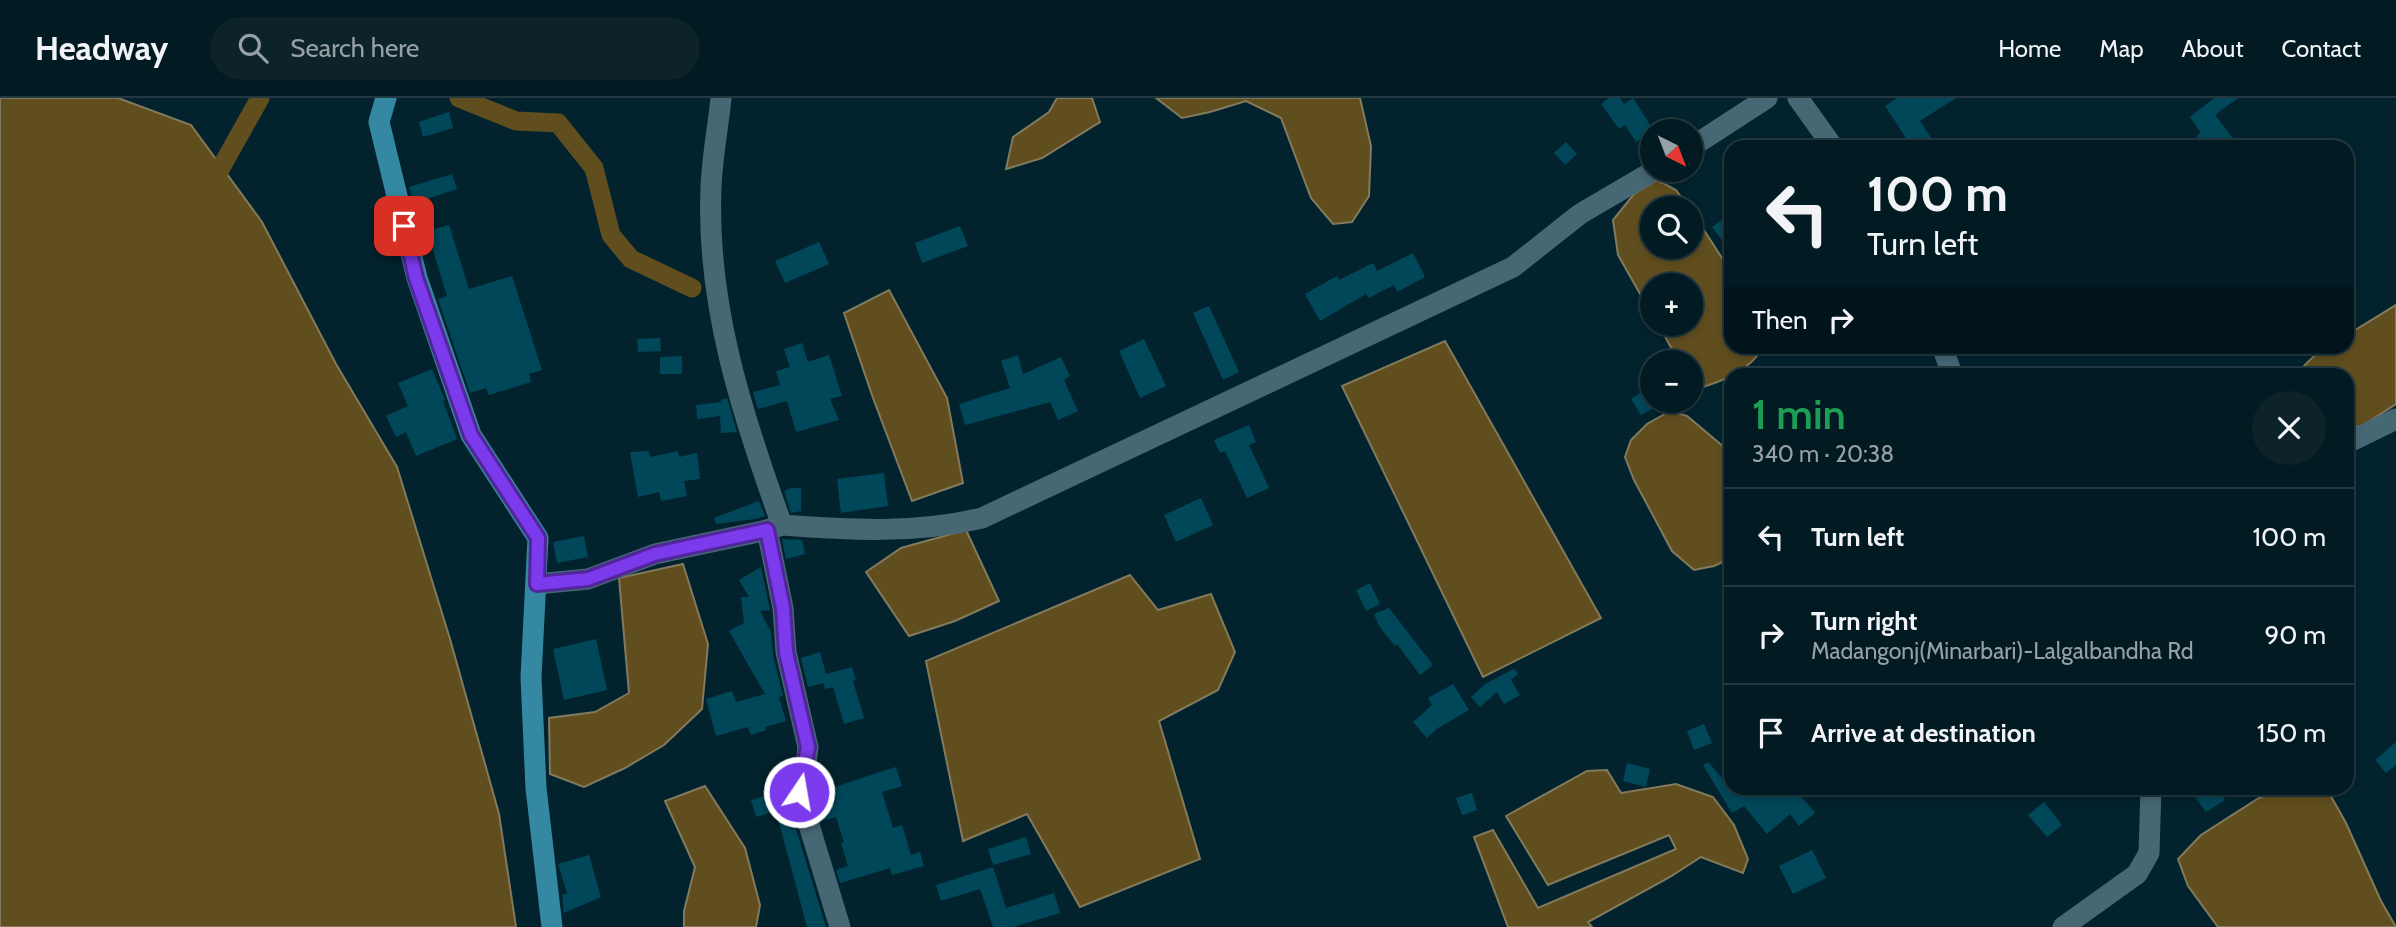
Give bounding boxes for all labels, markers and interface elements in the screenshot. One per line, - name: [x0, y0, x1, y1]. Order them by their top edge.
- search box: [210, 17, 700, 80]
- text: Headway: [35, 28, 168, 68]
- icon: search: [234, 29, 272, 67]
- text: Search here: [290, 32, 419, 64]
- text: Home: [1998, 34, 2061, 63]
- text: Map: [2099, 34, 2144, 63]
- text: About: [2182, 34, 2244, 63]
- text: Contact: [2282, 34, 2361, 63]
- north arrow: [1640, 119, 1703, 182]
- map controls: [1640, 119, 1703, 413]
- text: 100 m: [1867, 164, 2008, 223]
- icon: left: [1752, 168, 1843, 259]
- pin: [374, 196, 434, 256]
- button: search: [1640, 196, 1703, 259]
- icon: arrive: [385, 207, 423, 245]
- text: Turn left: [1867, 224, 1978, 263]
- button: +: [1640, 273, 1703, 336]
- icon: right: [1822, 301, 1860, 339]
- text: Then: [1752, 304, 1808, 336]
- button: −: [1640, 350, 1703, 413]
- text: 1 min: [1752, 388, 1846, 440]
- button: close: [2252, 391, 2326, 465]
- text: 340 m · 20:38: [1752, 440, 1894, 468]
- icon: left: [1752, 518, 1790, 556]
- text: Turn left: [1811, 521, 1904, 553]
- text: 100 m: [2253, 521, 2326, 553]
- text: Turn right: [1811, 605, 1917, 637]
- icon: right: [1752, 616, 1790, 654]
- text: 90 m: [2264, 619, 2326, 651]
- text: Madangonj(Minarbari)-Lalgalbandha Rd: [1811, 637, 2194, 665]
- icon: arrive: [1752, 714, 1790, 752]
- text: Arrive at destination: [1811, 717, 2036, 749]
- text: 150 m: [2257, 717, 2326, 749]
- position arrow: [762, 755, 836, 829]

